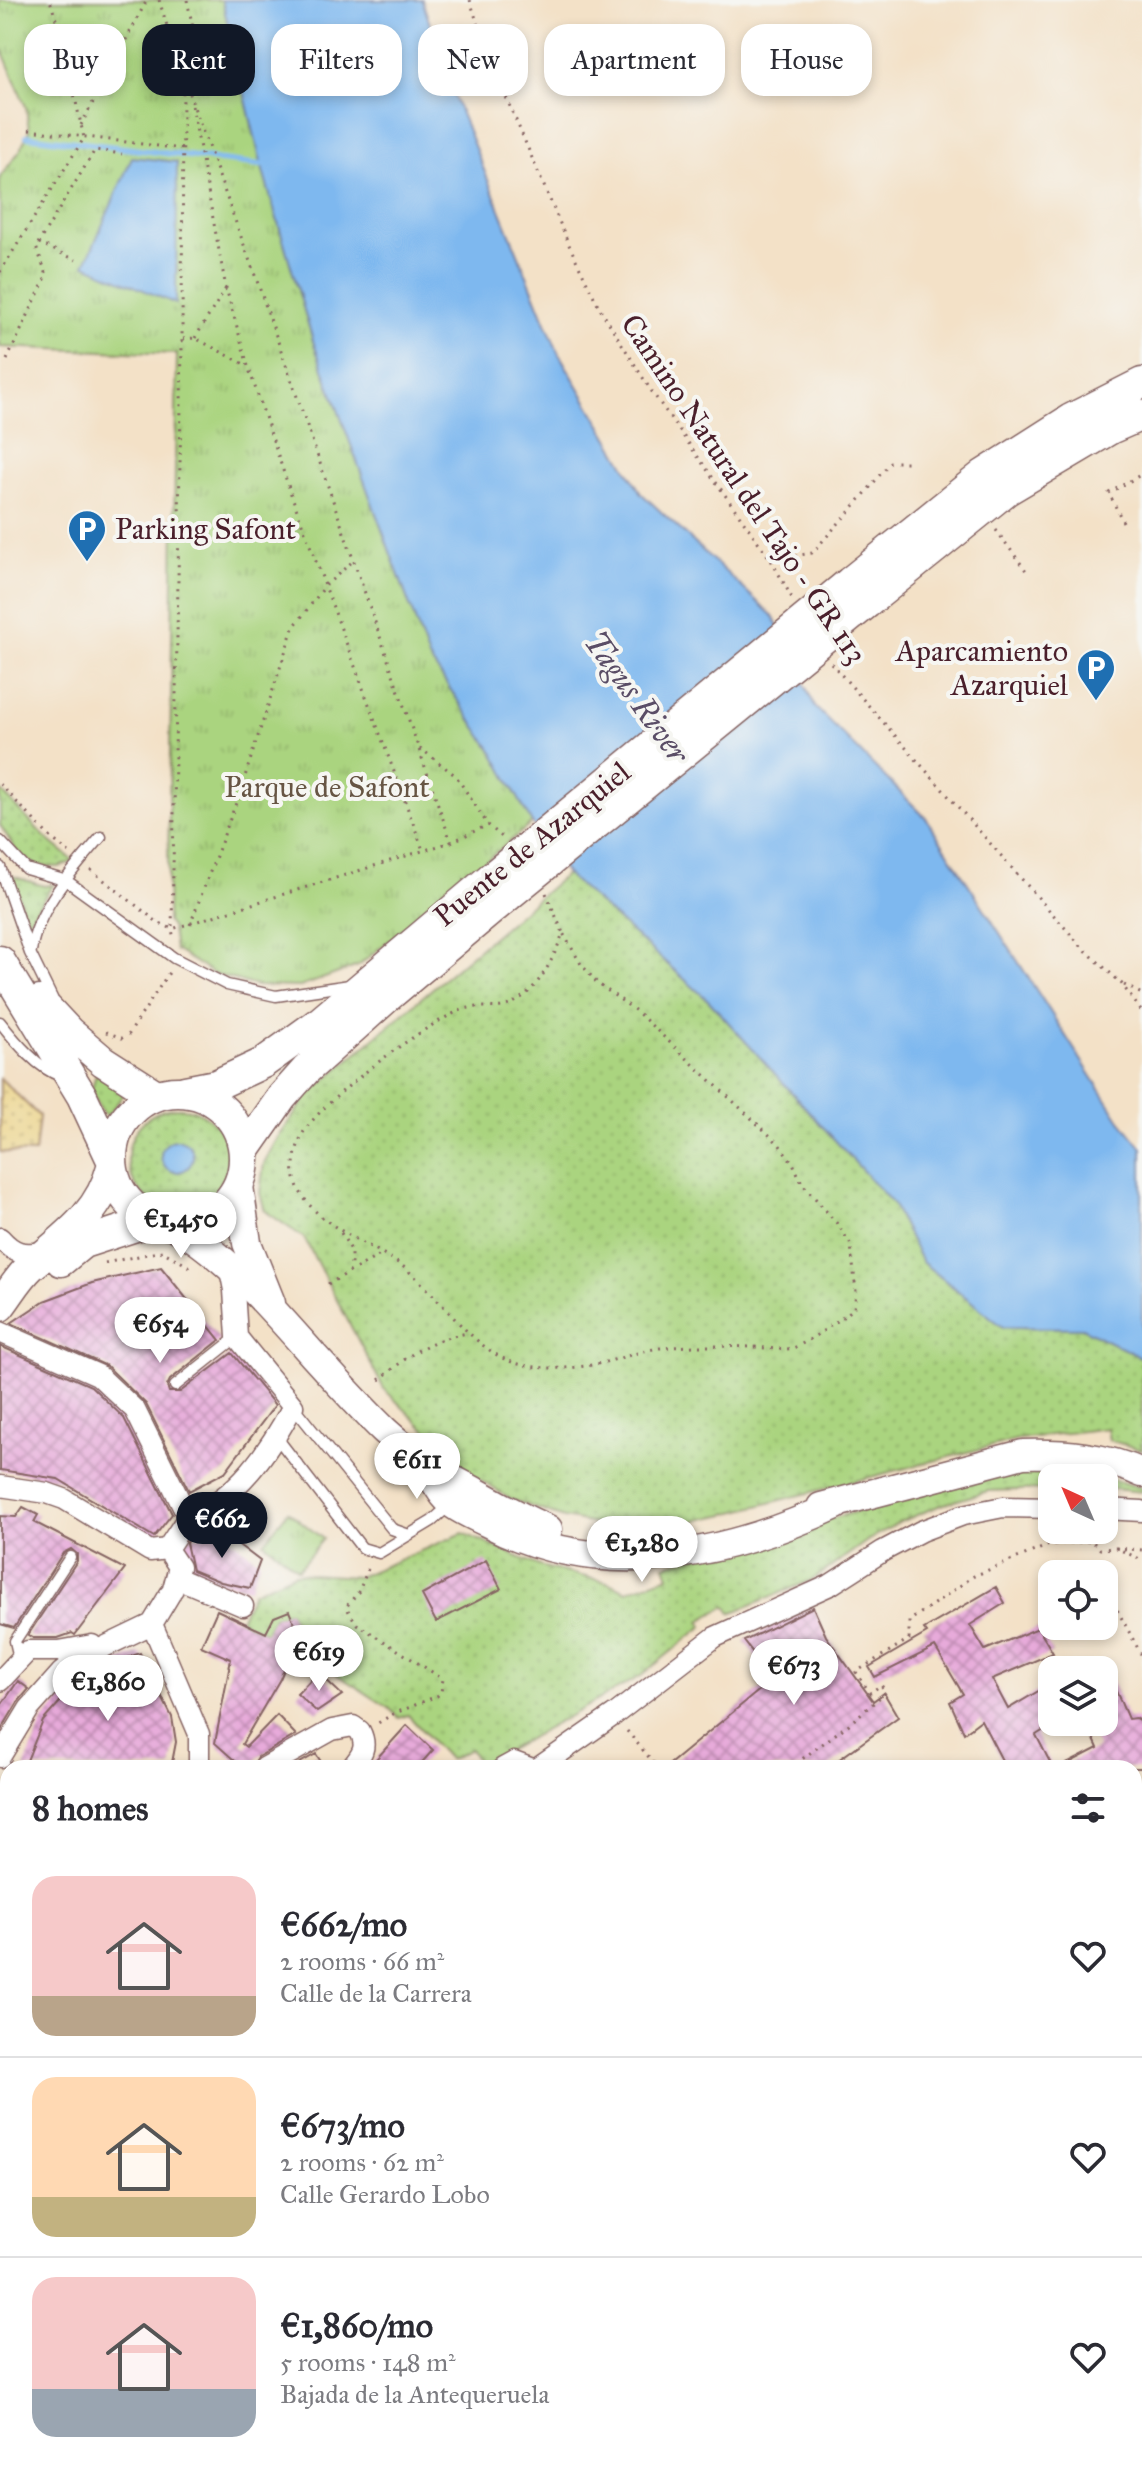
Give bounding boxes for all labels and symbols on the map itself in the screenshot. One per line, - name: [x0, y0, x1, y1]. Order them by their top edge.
- street label: Camino Natural del Tajo - GR 113: [613, 307, 875, 671]
- parking icon: Parking Safont: [66, 508, 108, 563]
- place label: Parking Safont: [115, 511, 296, 547]
- water label: Tagus River: [576, 624, 698, 772]
- place label: Aparcamiento Azarquiel: [894, 633, 1069, 703]
- parking icon: Aparcamiento Azarquiel: [1075, 647, 1117, 702]
- street label: Puente de Azarquiel: [427, 753, 638, 934]
- park label: Parque de Safont: [224, 769, 430, 805]
- pin: €1,450: [116, 1192, 246, 1260]
- pin: €654: [113, 1297, 207, 1365]
- pin: €611: [370, 1433, 464, 1501]
- north arrow: [1038, 1464, 1118, 1544]
- pin: €662: [175, 1492, 269, 1560]
- pin: €1,280: [577, 1516, 707, 1584]
- pin: €619: [272, 1625, 366, 1693]
- pin: €673: [747, 1639, 841, 1707]
- pin: €1,860: [43, 1655, 173, 1723]

